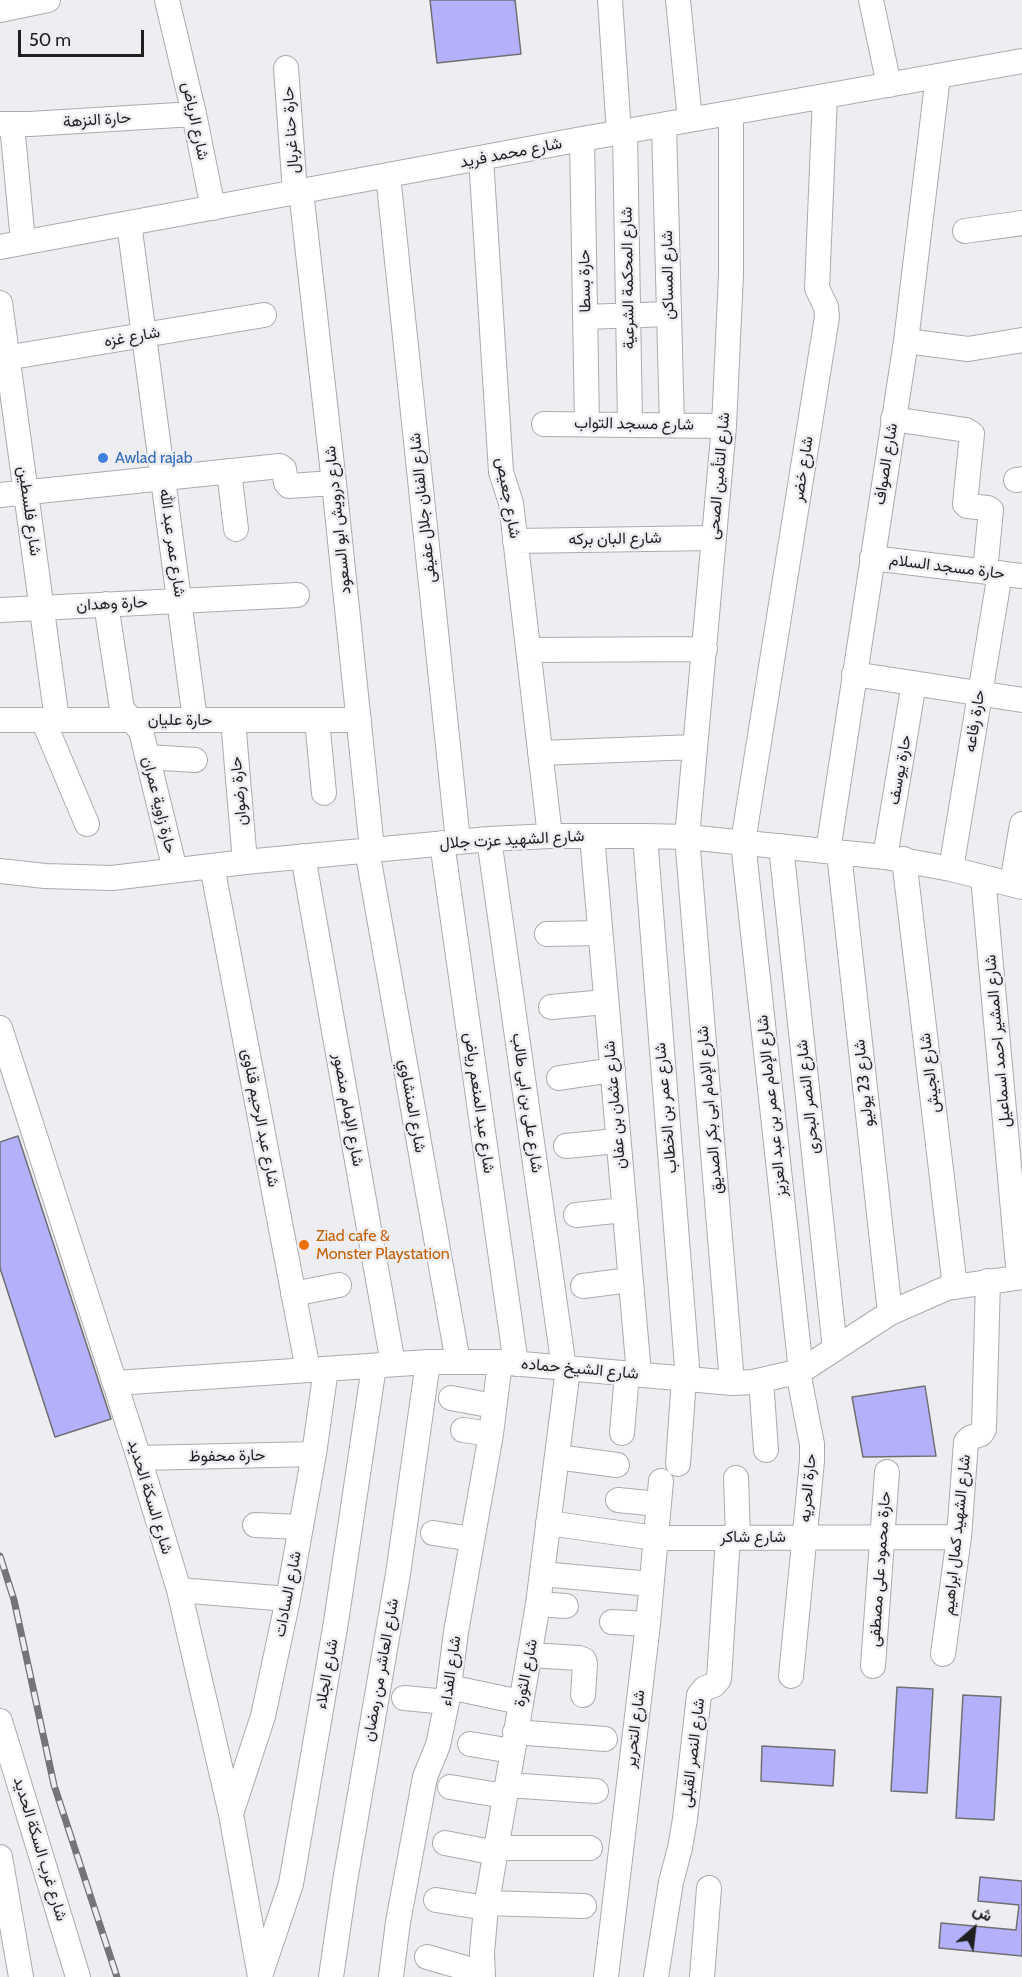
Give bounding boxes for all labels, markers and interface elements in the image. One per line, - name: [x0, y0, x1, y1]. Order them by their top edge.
- scale bar: [21, 18, 147, 56]
- text: 50 m: [29, 29, 71, 51]
- street label: شارع الرياض: [177, 80, 213, 162]
- street label: حارة حنا غربال: [278, 86, 304, 174]
- street label: حارة النزهة: [62, 108, 132, 132]
- street label: شارع محمد فريد: [458, 134, 564, 172]
- street label: شارع المحكمة الشرعية: [617, 207, 639, 349]
- street label: شارع المساكن: [658, 230, 678, 320]
- street label: حارة بسطا: [575, 249, 595, 313]
- street label: شارع غزه: [103, 323, 161, 351]
- street label: شارع التأمين الصحى: [704, 412, 734, 540]
- street label: شارع مسجد التواب: [574, 413, 694, 435]
- street label: شارع الصواف: [870, 422, 902, 506]
- street label: شارع الفنان جلال عفيفى: [406, 432, 440, 584]
- street label: شارع خضر: [788, 435, 818, 503]
- street label: شارع درويش ابو السعود: [321, 445, 355, 595]
- place label: Awlad rajab: [115, 448, 193, 468]
- marker: Awlad rajab: [96, 451, 110, 465]
- street label: شارع جعيص: [491, 456, 525, 540]
- street label: شارع فلسطين: [13, 465, 45, 557]
- street label: شارع عمر عبد الله: [155, 488, 189, 598]
- street label: شارع البان بركه: [568, 529, 662, 549]
- street label: حارة مسجد السلام: [888, 550, 1006, 584]
- street label: حارة وهدان: [76, 593, 148, 615]
- street label: حارة رفاعه: [961, 689, 989, 753]
- street label: حارة عليان: [148, 710, 212, 730]
- street label: حارة يوسف: [884, 734, 916, 806]
- street label: حارة زاوية عمران: [138, 754, 180, 856]
- street label: حارة رضوان: [226, 756, 252, 826]
- street label: شارع الشهيد عزت جلال: [439, 827, 585, 853]
- street label: شارع المشير احمد اسماعيل: [981, 954, 1015, 1128]
- street label: شارع الإمام عمر بن عبد العزيز: [753, 1014, 791, 1198]
- street label: شارع الإمام ابى بكر الصديق: [693, 1025, 727, 1195]
- street label: شارع عبد المنعم رياض: [460, 1031, 498, 1175]
- street label: شارع على بن ابى طالب: [508, 1032, 546, 1174]
- street label: شارع الجيش: [916, 1032, 944, 1114]
- street label: شارع 23 يوليو: [850, 1038, 878, 1128]
- street label: شارع النصر البحرى: [792, 1039, 824, 1155]
- street label: شارع عثمان بن عفان: [600, 1040, 630, 1170]
- street label: شارع عمر بن الخطاب: [651, 1042, 681, 1174]
- street label: شارع عبد الرحيم قناوى: [237, 1047, 283, 1189]
- street label: شارع الإمام منصور: [329, 1052, 367, 1168]
- street label: شارع المنشاوي: [394, 1058, 430, 1154]
- place label: Ziad cafe & Monster Playstation: [316, 1226, 450, 1264]
- marker: Ziad cafe & Monster Playstation: [297, 1238, 311, 1252]
- street label: شارع الشيخ حماده: [520, 1354, 640, 1384]
- street label: شارع السكة الحديد: [123, 1437, 177, 1557]
- street label: حارة محفوظ: [189, 1446, 265, 1466]
- street label: حارة الحريه: [795, 1453, 821, 1523]
- street label: شارع الشهيد كمال ابراهيم: [939, 1453, 975, 1617]
- street label: حارة محمود على مصطفى: [865, 1491, 895, 1647]
- street label: شارع شاكر: [720, 1527, 786, 1547]
- street label: شارع السادات: [270, 1549, 306, 1639]
- street label: شارع العاشر من رمضان: [359, 1597, 403, 1743]
- street label: شارع الفداء: [437, 1635, 465, 1707]
- street label: شارع الجلاء: [311, 1637, 343, 1711]
- street label: شارع الثورة: [510, 1637, 542, 1709]
- street label: شارع التحرير: [621, 1689, 649, 1769]
- street label: شارع النصر القبلى: [677, 1697, 709, 1809]
- street label: شارع غرب السكة الحديد: [9, 1775, 71, 1923]
- north arrow: [944, 1899, 1004, 1959]
- text: ش: [970, 1900, 996, 1926]

